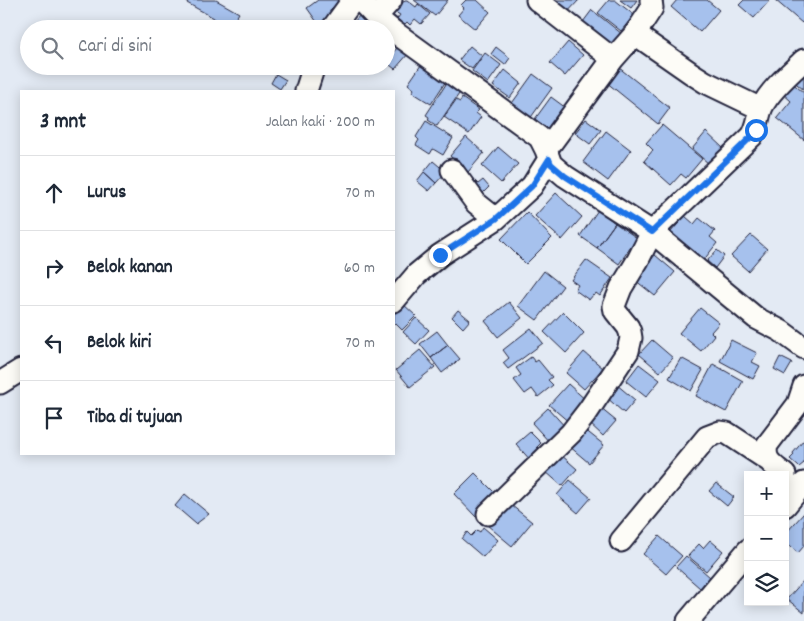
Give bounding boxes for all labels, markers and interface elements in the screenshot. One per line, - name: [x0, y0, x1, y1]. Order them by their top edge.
- search box: [20, 20, 395, 75]
- icon: search: [38, 34, 66, 62]
- text: Cari di sini: [78, 34, 152, 61]
- text: 3 mnt: [40, 108, 86, 138]
- text: Jalan kaki · 200 m: [266, 111, 375, 134]
- route start: [745, 119, 768, 142]
- icon: ahead: [40, 179, 68, 207]
- text: Lurus: [87, 180, 126, 207]
- text: 70 m: [345, 182, 375, 205]
- route end: [429, 244, 452, 267]
- icon: right: [40, 254, 68, 282]
- text: Belok kanan: [87, 255, 173, 282]
- text: 60 m: [344, 257, 375, 280]
- icon: left: [40, 329, 68, 357]
- text: Belok kiri: [87, 330, 151, 357]
- text: 70 m: [345, 332, 375, 355]
- icon: arrive: [40, 404, 68, 432]
- text: Tiba di tujuan: [87, 405, 182, 432]
- map controls: [744, 471, 789, 606]
- button: +: [744, 471, 789, 516]
- button: −: [744, 516, 789, 561]
- button: layers: [744, 561, 789, 606]

